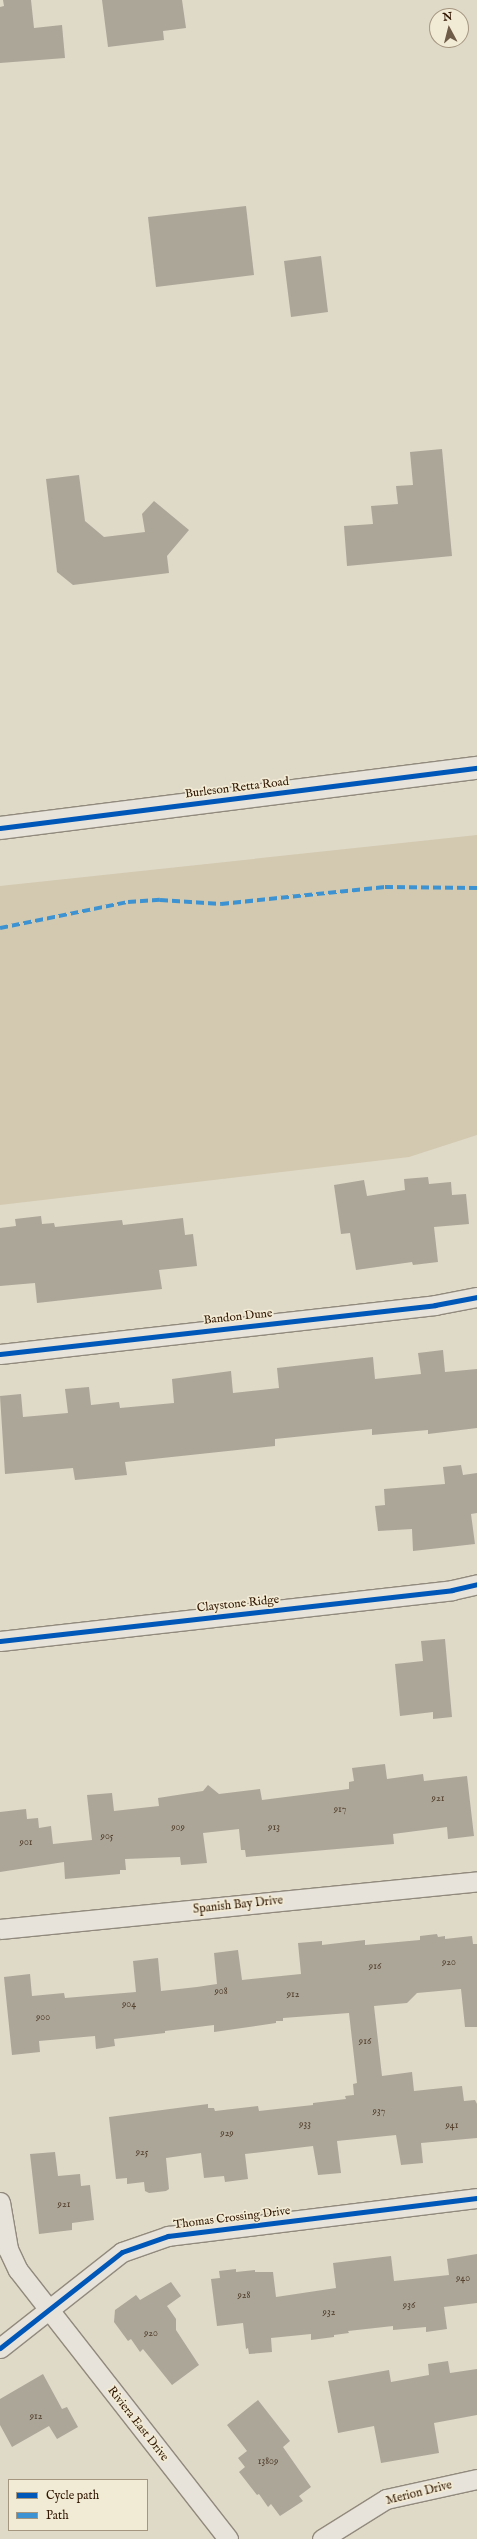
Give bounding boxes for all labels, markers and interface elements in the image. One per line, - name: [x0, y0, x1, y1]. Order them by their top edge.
- north arrow: [429, 8, 469, 48]
- text: N: [442, 10, 453, 25]
- street label: Burleson Retta Road: [184, 774, 290, 802]
- street label: Bandon Dune: [203, 1306, 273, 1328]
- street label: Claystone Ridge: [196, 1593, 280, 1615]
- house number: 921: [432, 1793, 444, 1805]
- house number: 917: [334, 1804, 346, 1816]
- house number: 909: [171, 1822, 185, 1834]
- house number: 913: [268, 1822, 280, 1834]
- house number: 905: [101, 1831, 113, 1843]
- house number: 901: [20, 1837, 32, 1849]
- street label: Spanish Bay Drive: [192, 1893, 284, 1917]
- house number: 920: [442, 1957, 456, 1969]
- house number: 916: [369, 1961, 381, 1973]
- house number: 908: [214, 1986, 228, 1998]
- house number: 912: [287, 1989, 299, 2001]
- house number: 904: [122, 1999, 136, 2011]
- house number: 900: [36, 2012, 50, 2024]
- house number: 916: [359, 2036, 371, 2048]
- house number: 937: [373, 2106, 385, 2118]
- house number: 933: [299, 2119, 311, 2131]
- house number: 941: [446, 2120, 458, 2132]
- house number: 929: [220, 2128, 234, 2140]
- house number: 925: [136, 2147, 148, 2159]
- house number: 921: [58, 2199, 70, 2211]
- street label: Thomas Crossing Drive: [173, 2204, 291, 2232]
- house number: 940: [456, 2273, 470, 2285]
- house number: 928: [238, 2290, 250, 2302]
- house number: 936: [403, 2300, 415, 2312]
- house number: 932: [323, 2307, 335, 2319]
- house number: 920: [144, 2328, 158, 2340]
- street label: Riviera East Drive: [104, 2384, 172, 2464]
- house number: 912: [30, 2411, 42, 2423]
- house number: 13809: [258, 2456, 278, 2468]
- street label: Merion Drive: [384, 2478, 454, 2508]
- legend: [8, 2479, 148, 2531]
- text: Cycle path: [46, 2488, 99, 2503]
- text: Path: [46, 2508, 69, 2523]

